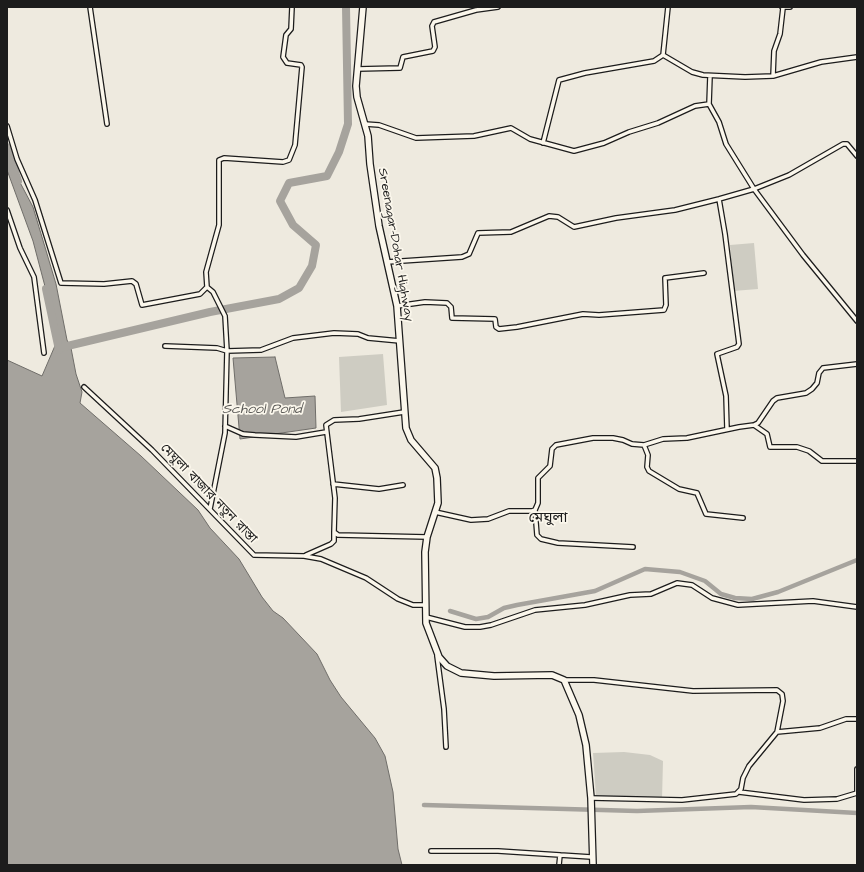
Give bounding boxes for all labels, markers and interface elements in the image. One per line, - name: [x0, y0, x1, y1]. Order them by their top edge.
- street label: Sreenagar-Dohar Highway: [374, 167, 416, 323]
- water label: School Pond: [222, 402, 302, 418]
- street label: মেঘুলা বাজার নতুন রাস্তা: [156, 441, 260, 547]
- district label: মেঘুলা: [529, 510, 567, 528]

